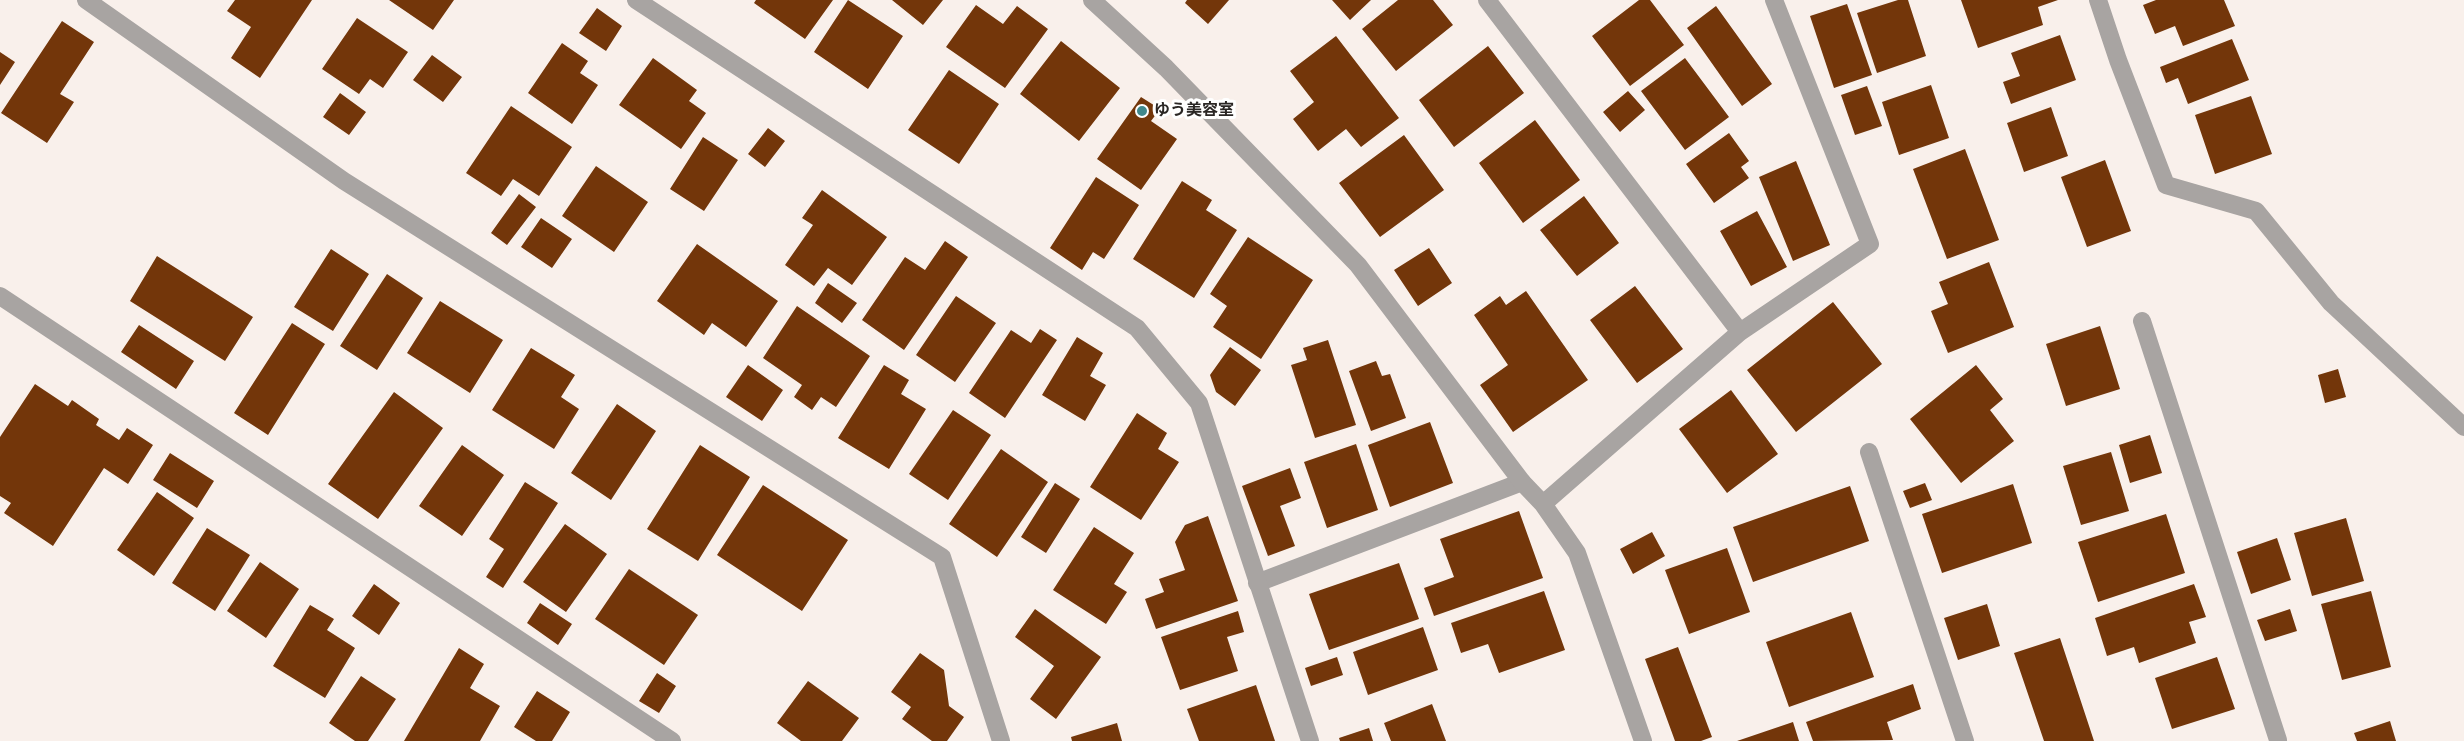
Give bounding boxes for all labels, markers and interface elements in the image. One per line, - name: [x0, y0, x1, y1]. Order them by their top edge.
- place label: ゆう美容室: [1154, 101, 1234, 121]
- marker: ゆう美容室: [1135, 104, 1149, 118]

